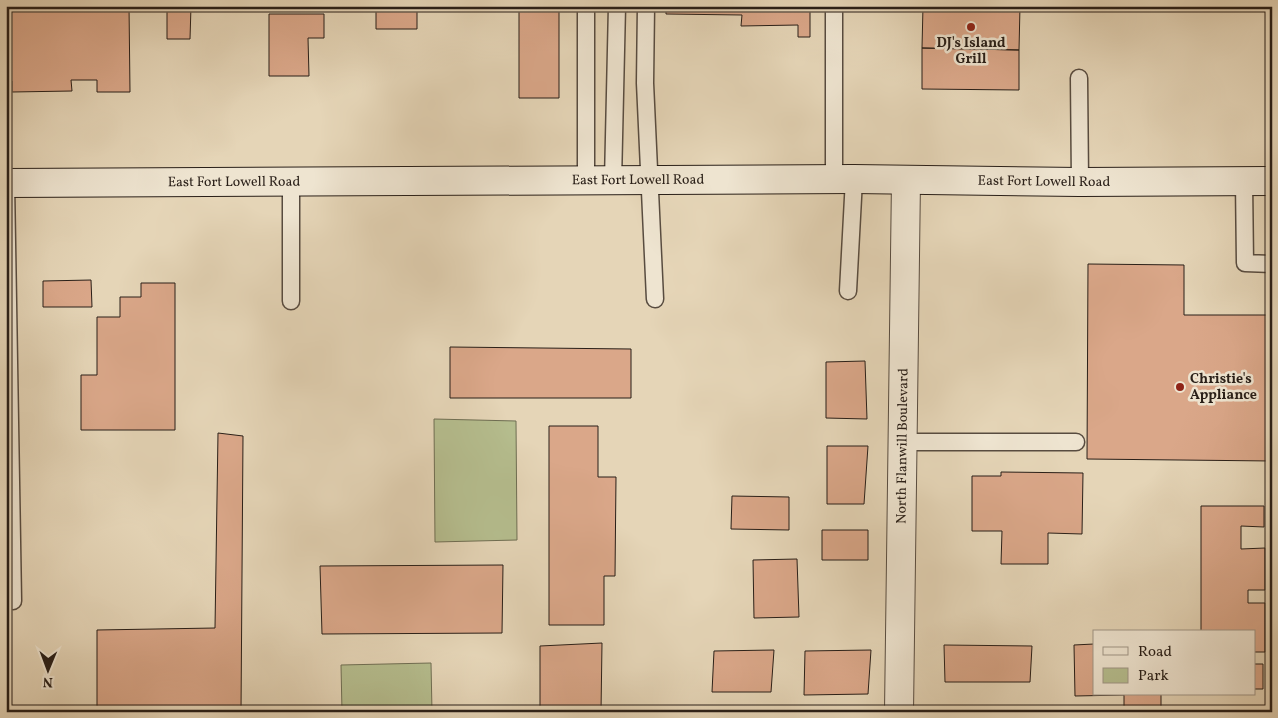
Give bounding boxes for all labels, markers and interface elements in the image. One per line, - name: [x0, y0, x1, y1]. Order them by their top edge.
- marker: DJ's Island Grill: [965, 21, 977, 33]
- place label: DJ's Island Grill: [936, 34, 1006, 69]
- street label: East Fort Lowell Road: [572, 170, 704, 190]
- street label: East Fort Lowell Road: [978, 171, 1110, 192]
- street label: East Fort Lowell Road: [168, 172, 300, 192]
- street label: North Flanwill Boulevard: [892, 368, 913, 524]
- place label: Christie's Appliance: [1190, 370, 1257, 405]
- marker: Christie's Appliance: [1174, 381, 1186, 393]
- legend: [1093, 630, 1256, 696]
- text: Road: [1138, 642, 1172, 663]
- north arrow: [22, 646, 72, 696]
- text: Park: [1138, 666, 1169, 687]
- text: N: [43, 672, 53, 691]

